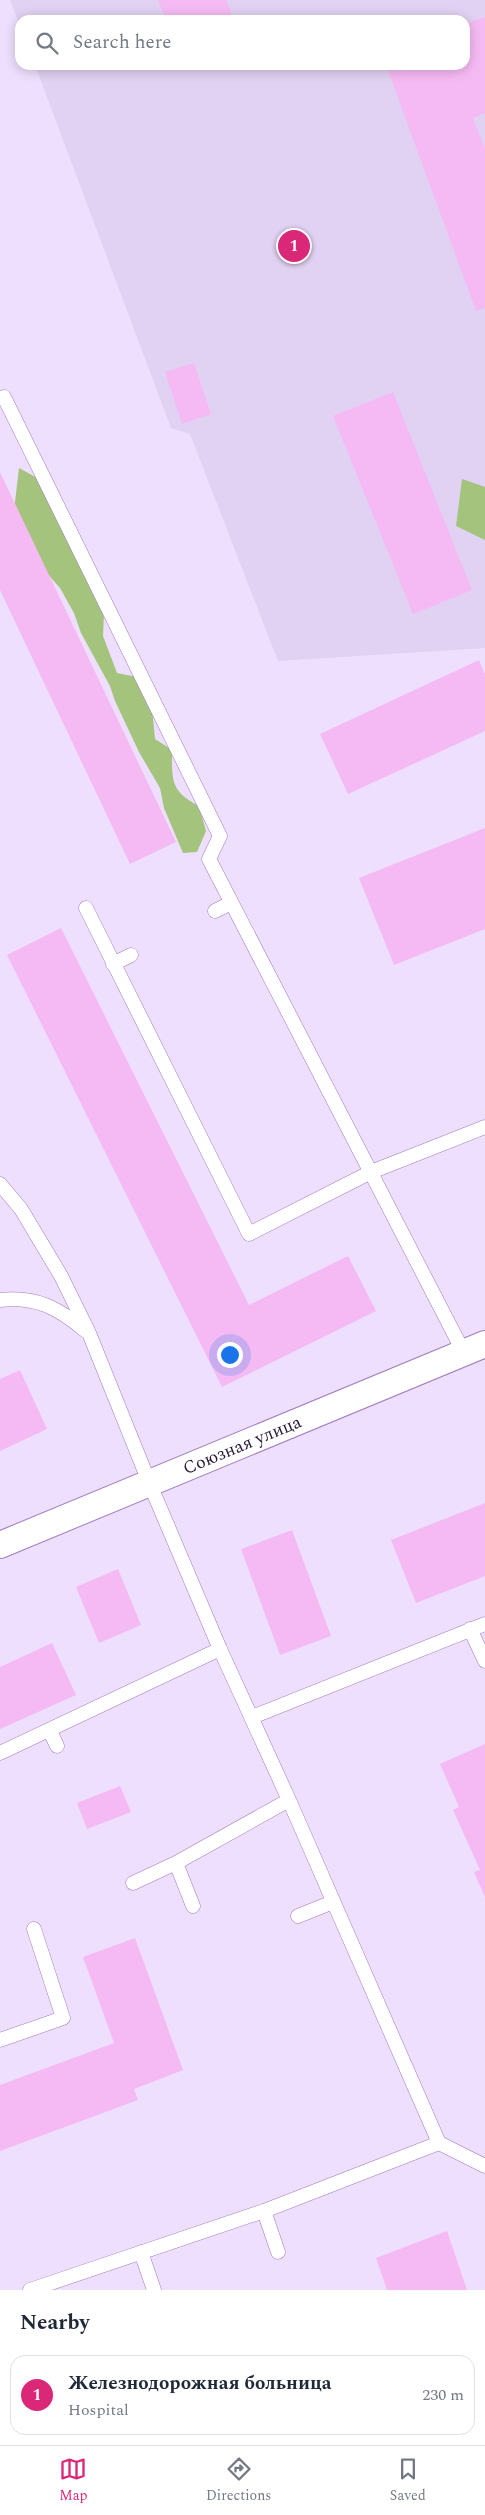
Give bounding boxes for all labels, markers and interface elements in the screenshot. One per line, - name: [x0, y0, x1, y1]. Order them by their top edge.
- search box: [15, 15, 470, 70]
- text: Search here: [73, 28, 172, 57]
- icon: search: [33, 29, 61, 57]
- pin: 1: [278, 227, 310, 265]
- your location: [217, 1342, 243, 1368]
- street label: Союзная улица: [179, 1408, 306, 1482]
- text: Nearby: [20, 2307, 90, 2339]
- text: Железнодорожная больница: [68, 2369, 332, 2398]
- text: 1: [33, 2383, 41, 2407]
- text: 230 m: [422, 2383, 464, 2407]
- text: Hospital: [68, 2398, 129, 2422]
- tab: Map: [59, 2455, 87, 2506]
- tab: Directions: [206, 2455, 271, 2506]
- tab: Saved: [390, 2455, 426, 2506]

